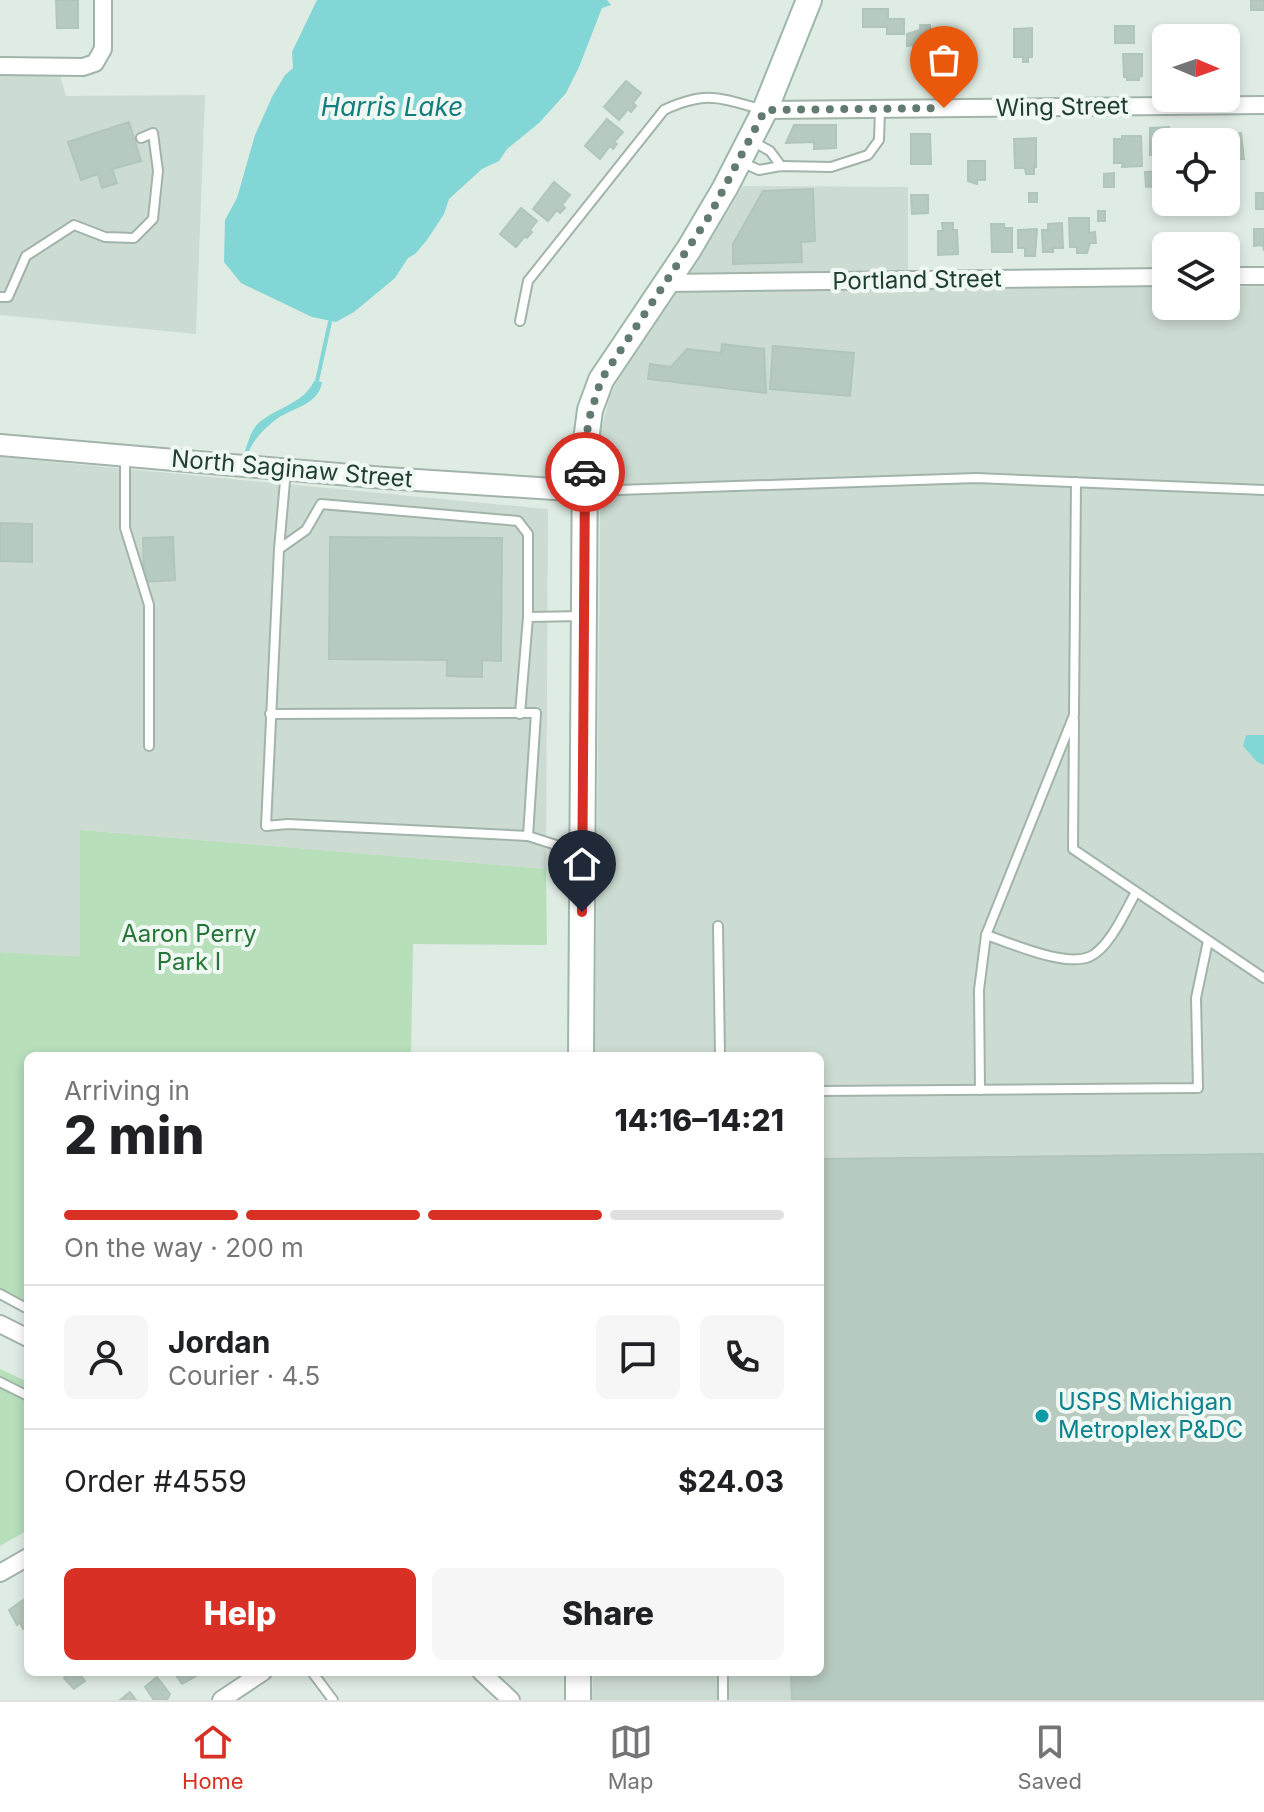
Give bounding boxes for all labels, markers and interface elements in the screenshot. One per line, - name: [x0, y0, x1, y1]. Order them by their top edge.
- north arrow: [1152, 24, 1240, 112]
- map controls: [1152, 24, 1240, 320]
- pin: [910, 26, 978, 108]
- icon: bag: [922, 38, 966, 82]
- water label: Harris Lake: [321, 91, 463, 122]
- street label: Wing Street: [995, 91, 1129, 122]
- button: locate: [1152, 128, 1240, 216]
- button: layers: [1152, 232, 1240, 320]
- street label: Portland Street: [832, 264, 1002, 295]
- courier: [545, 432, 625, 512]
- street label: North Saginaw Street: [170, 444, 414, 493]
- icon: car: [563, 450, 607, 494]
- pin: [548, 830, 616, 912]
- icon: home: [560, 842, 604, 886]
- park label: Aaron Perry Park I: [121, 919, 257, 976]
- text: Arriving in: [64, 1075, 190, 1106]
- text: 14:16–14:21: [615, 1102, 784, 1138]
- text: 2 min: [64, 1104, 205, 1167]
- text: On the way · 200 m: [64, 1232, 304, 1263]
- button: person: [64, 1315, 148, 1399]
- button: chat: [596, 1315, 680, 1399]
- button: phone: [700, 1315, 784, 1399]
- text: Jordan: [168, 1324, 270, 1360]
- text: Courier · 4.5: [168, 1360, 320, 1391]
- place label: USPS Michigan Metroplex P&DC: [1058, 1387, 1243, 1444]
- marker: USPS Michigan Metroplex P&DC: [1033, 1407, 1051, 1425]
- text: Order #4559: [64, 1463, 247, 1499]
- text: $24.03: [678, 1463, 784, 1499]
- button: Help: [64, 1568, 416, 1660]
- button: Share: [432, 1568, 784, 1660]
- tab: Home: [182, 1720, 244, 1794]
- tab: Map: [608, 1720, 653, 1794]
- tab: Saved: [1018, 1720, 1082, 1794]

